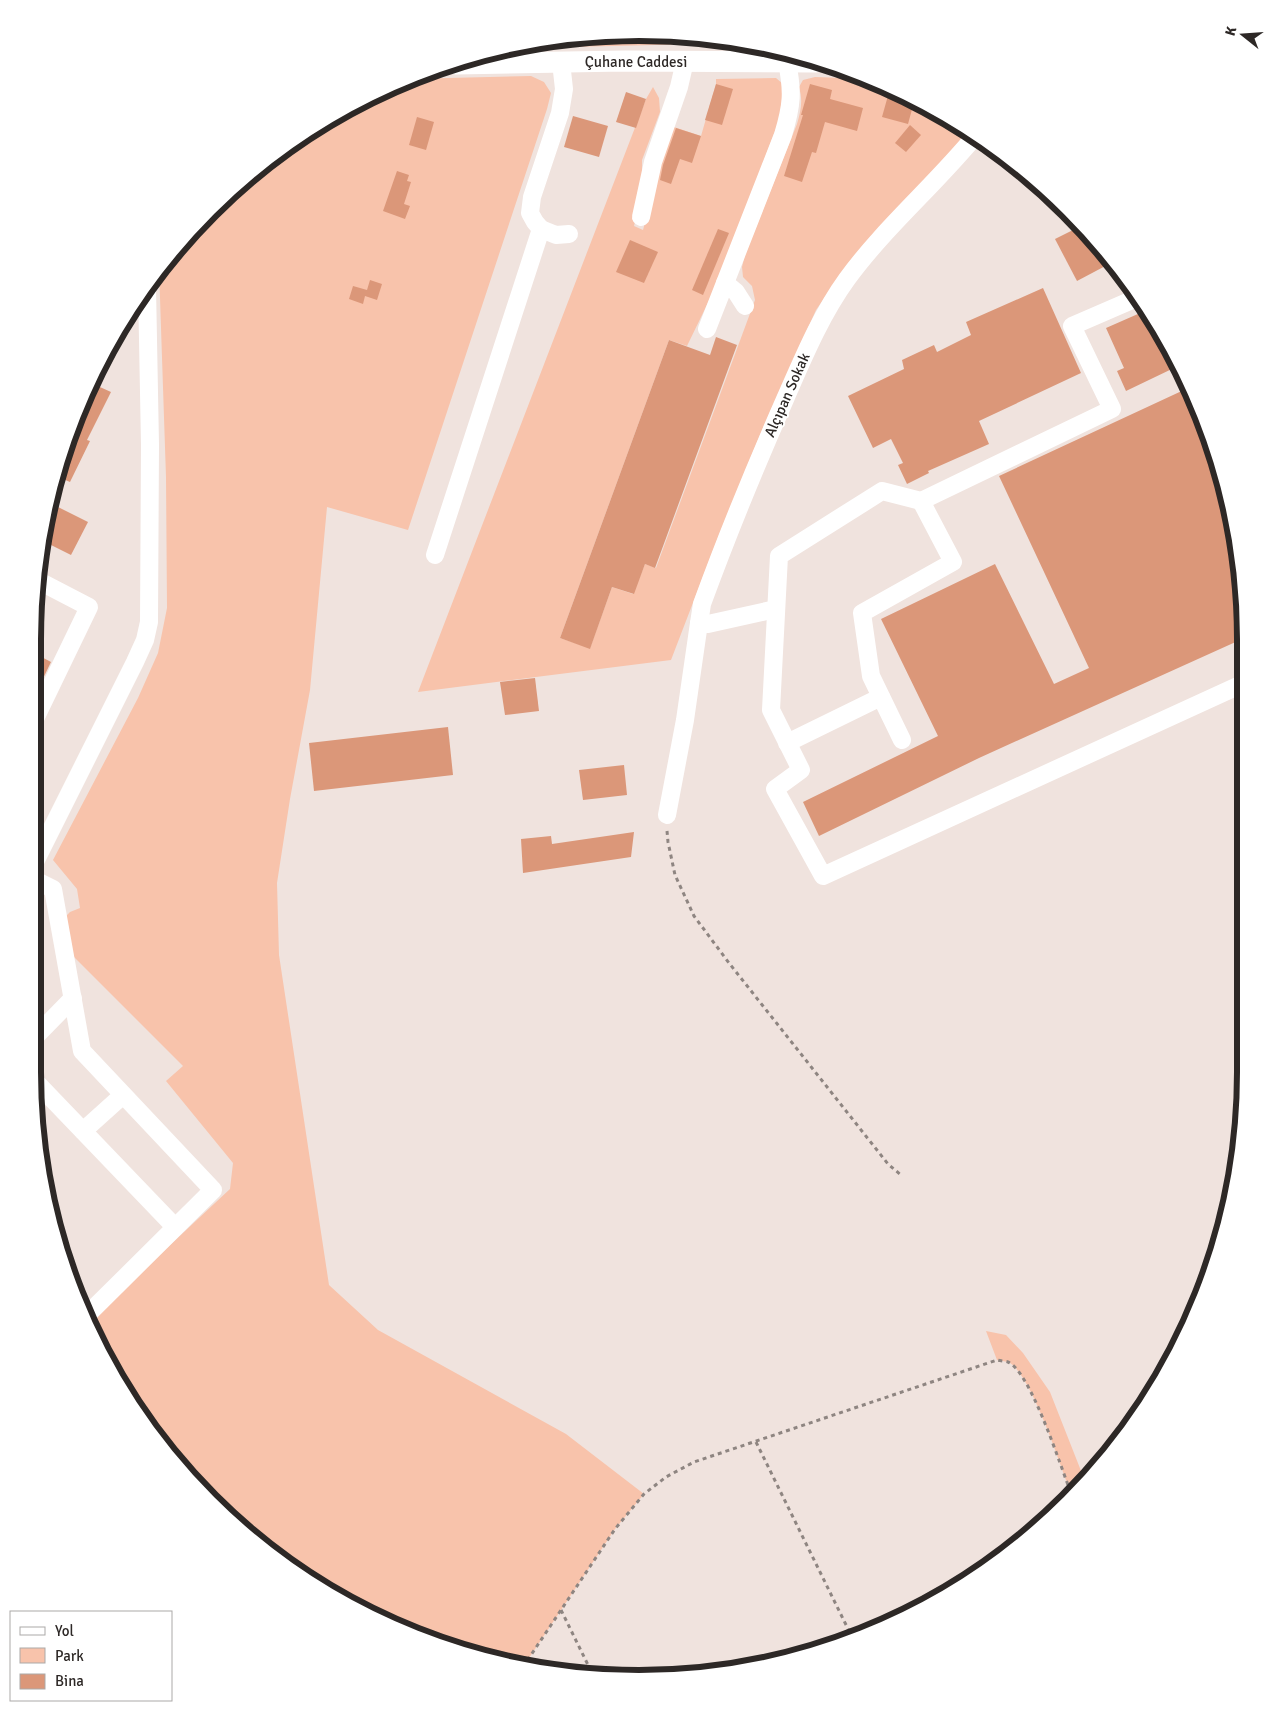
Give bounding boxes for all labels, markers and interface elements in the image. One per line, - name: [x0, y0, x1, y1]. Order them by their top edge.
- north arrow: [1218, 10, 1268, 60]
- text: K: [1222, 24, 1241, 38]
- street label: Çuhane Caddesi: [585, 53, 687, 71]
- street label: Alçıpan Sokak: [760, 350, 814, 440]
- legend: [10, 1611, 172, 1701]
- text: Yol: [55, 1622, 74, 1640]
- text: Park: [55, 1647, 84, 1665]
- text: Bina: [55, 1672, 84, 1690]

